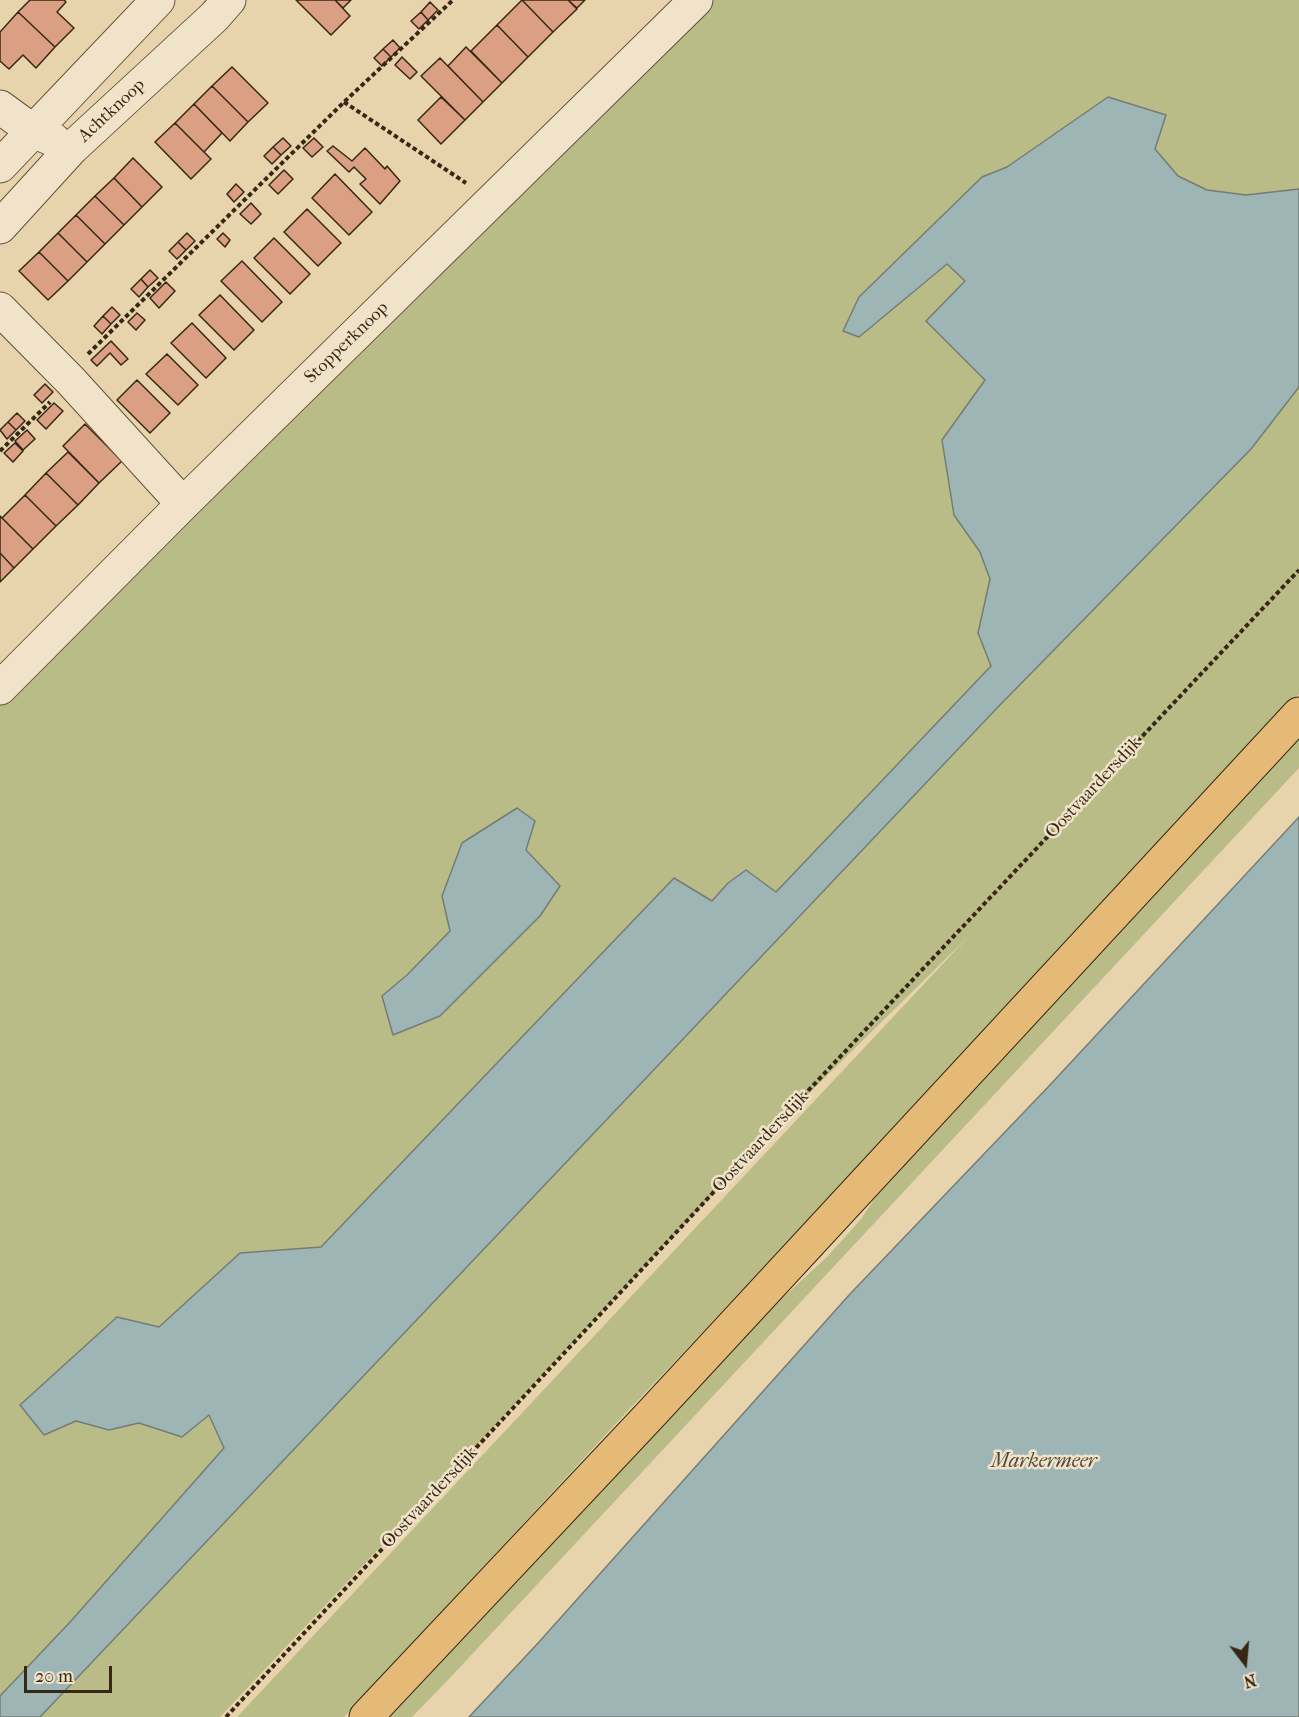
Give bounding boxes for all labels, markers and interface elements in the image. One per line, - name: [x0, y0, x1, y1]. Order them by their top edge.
- street label: Achtknoop: [74, 75, 150, 147]
- street label: Stopperknoop: [300, 298, 394, 388]
- street label: Oostvaardersdijk: [1041, 733, 1147, 843]
- street label: Oostvaardersdijk: [708, 1087, 814, 1197]
- street label: Oostvaardersdijk: [377, 1443, 483, 1553]
- water label: Markermeer: [991, 1450, 1097, 1474]
- north arrow: [1215, 1633, 1275, 1693]
- scale bar: [27, 1654, 116, 1692]
- text: 20 m: [35, 1666, 73, 1687]
- text: N: [1242, 1670, 1259, 1692]

